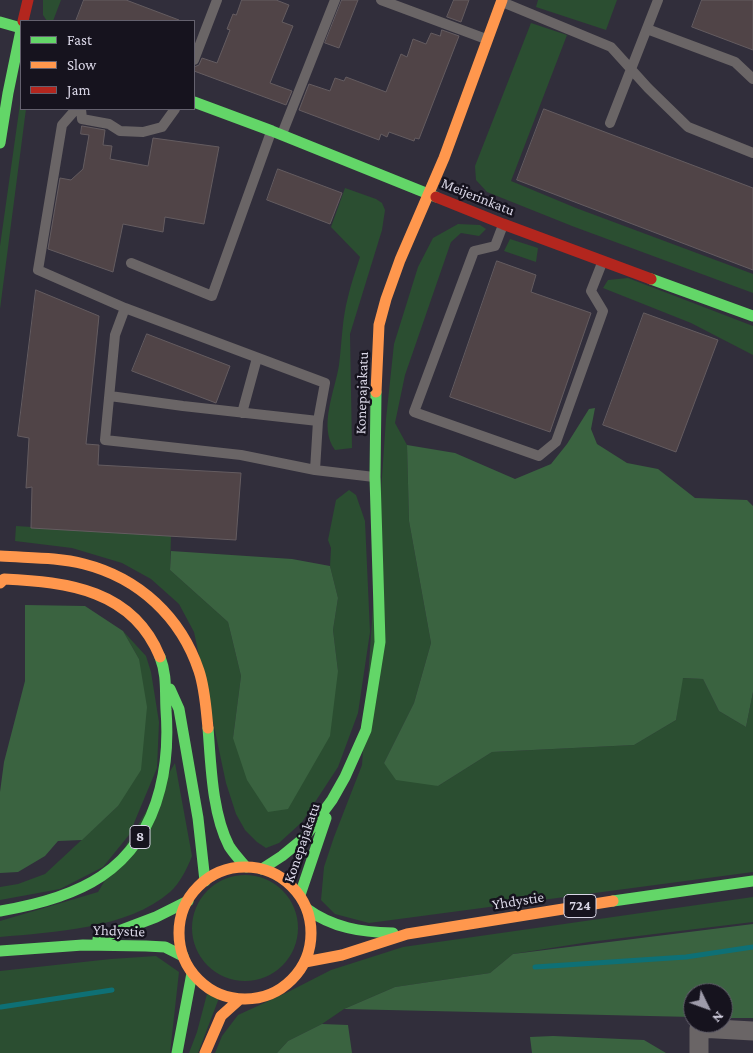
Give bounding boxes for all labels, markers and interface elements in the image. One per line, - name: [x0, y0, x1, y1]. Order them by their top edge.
- legend: [20, 20, 195, 110]
- text: Fast: [67, 32, 92, 48]
- text: Slow: [67, 57, 96, 73]
- text: Jam: [67, 82, 90, 98]
- street label: Meijerinkatu: [439, 174, 517, 220]
- street label: Konepajakatu: [352, 351, 372, 435]
- street label: Konepajakatu: [280, 801, 324, 885]
- road number: 8: [130, 826, 150, 849]
- street label: Yhdystie: [491, 888, 545, 914]
- road number: 724: [564, 894, 596, 918]
- street label: Yhdystie: [93, 921, 145, 941]
- north arrow: [683, 983, 733, 1033]
- text: N: [709, 1008, 728, 1026]

